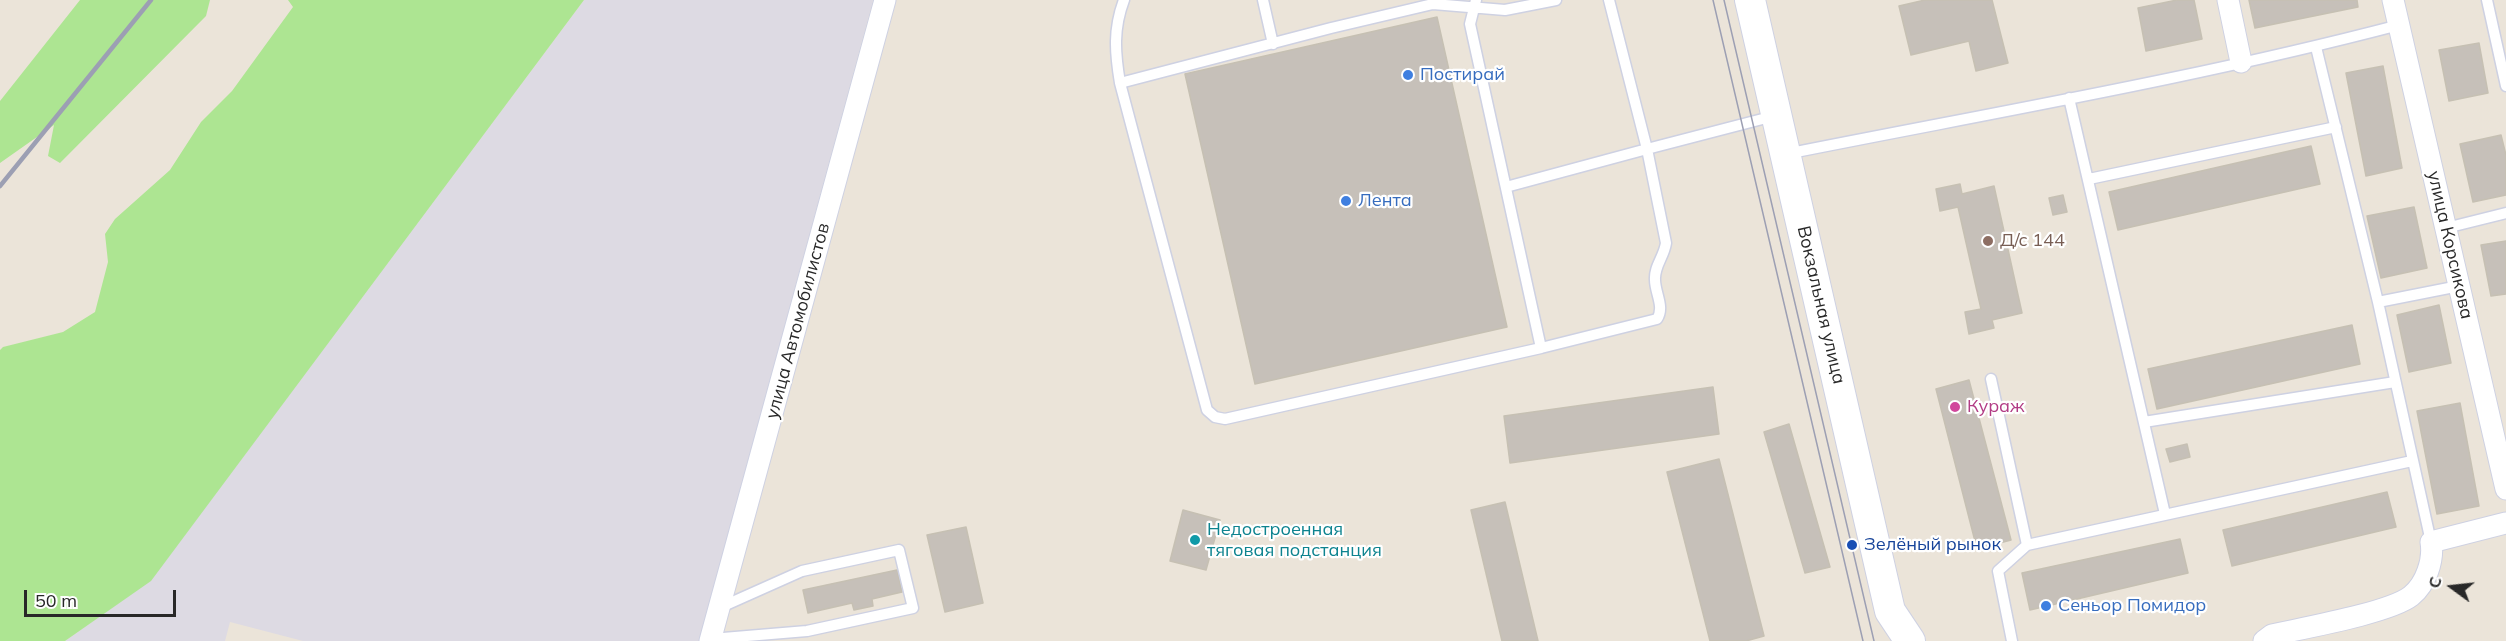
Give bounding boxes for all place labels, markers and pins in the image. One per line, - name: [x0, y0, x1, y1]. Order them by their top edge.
- place label: Постирай: [1420, 64, 1505, 86]
- marker: Постирай: [1401, 68, 1415, 82]
- place label: Лента: [1358, 190, 1412, 212]
- marker: Лента: [1339, 194, 1353, 208]
- place label: Д/с 144: [2000, 230, 2065, 252]
- marker: Д/с 144: [1981, 234, 1995, 248]
- place label: Кураж: [1967, 396, 2025, 418]
- marker: Кураж: [1948, 400, 1962, 414]
- place label: Недостроенная тяговая подстанция: [1207, 519, 1382, 562]
- marker: Недостроенная тяговая подстанция: [1188, 533, 1202, 547]
- place label: Зелёный рынок: [1864, 534, 2001, 556]
- marker: Зелёный рынок: [1845, 538, 1859, 552]
- place label: Сеньор Помидор: [2058, 595, 2206, 617]
- marker: Сеньор Помидор: [2039, 599, 2053, 613]

